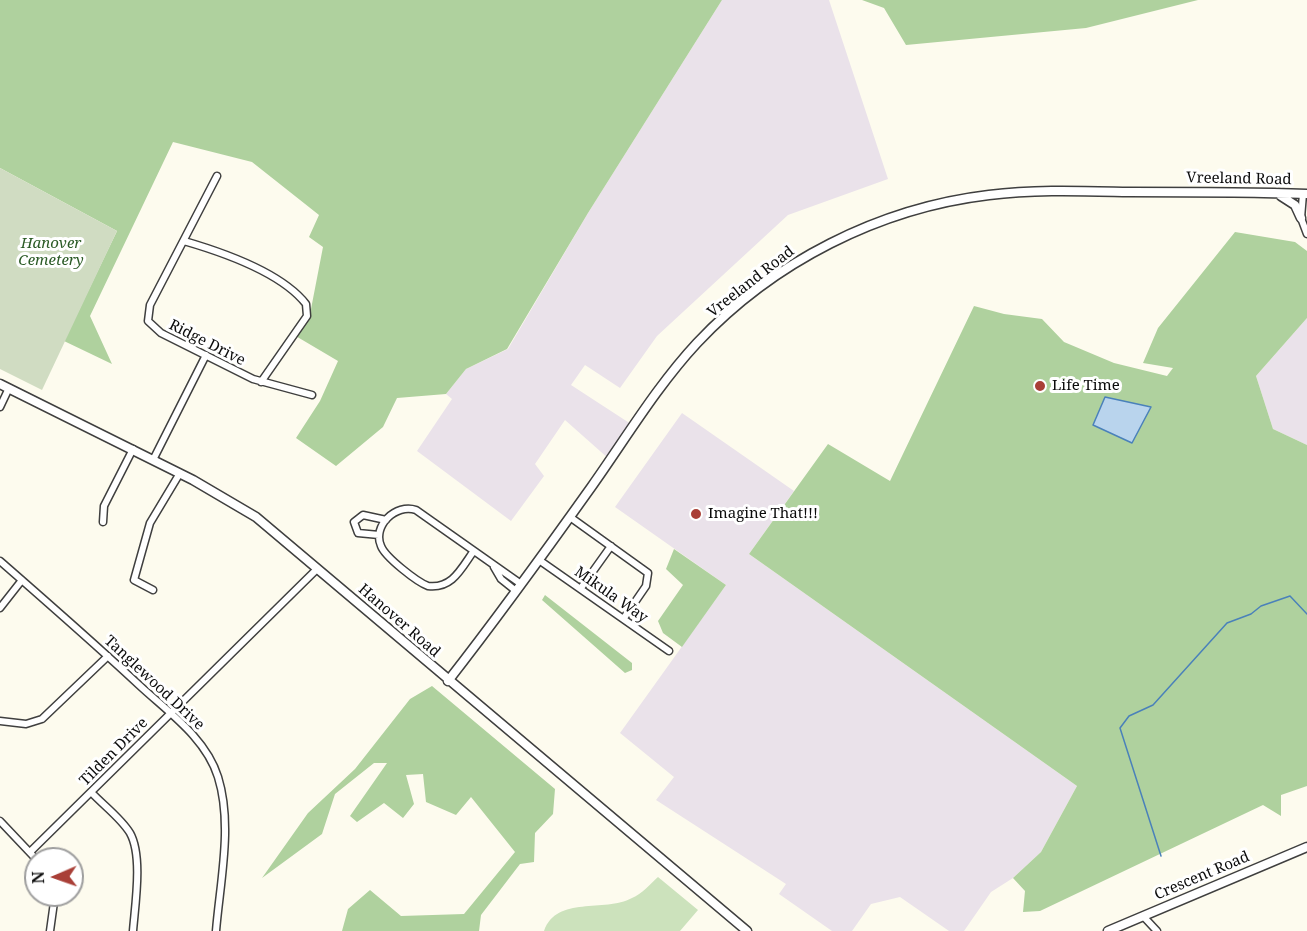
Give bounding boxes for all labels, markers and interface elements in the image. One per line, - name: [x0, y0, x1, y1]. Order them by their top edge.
- street label: Vreeland Road: [1186, 169, 1292, 189]
- park label: Hanover Cemetery: [18, 235, 84, 270]
- street label: Vreeland Road: [704, 243, 798, 321]
- street label: Ridge Drive: [166, 316, 248, 370]
- place label: Life Time: [1052, 377, 1120, 395]
- marker: Life Time: [1033, 379, 1047, 393]
- place label: Imagine That!!!: [708, 505, 818, 523]
- marker: Imagine That!!!: [689, 507, 703, 521]
- street label: Mikula Way: [571, 563, 651, 627]
- street label: Hanover Road: [354, 581, 444, 661]
- street label: Tanglewood Drive: [100, 632, 208, 734]
- street label: Tilden Drive: [76, 714, 152, 790]
- north arrow: [24, 847, 84, 907]
- street label: Crescent Road: [1152, 848, 1252, 904]
- text: N: [27, 871, 49, 884]

